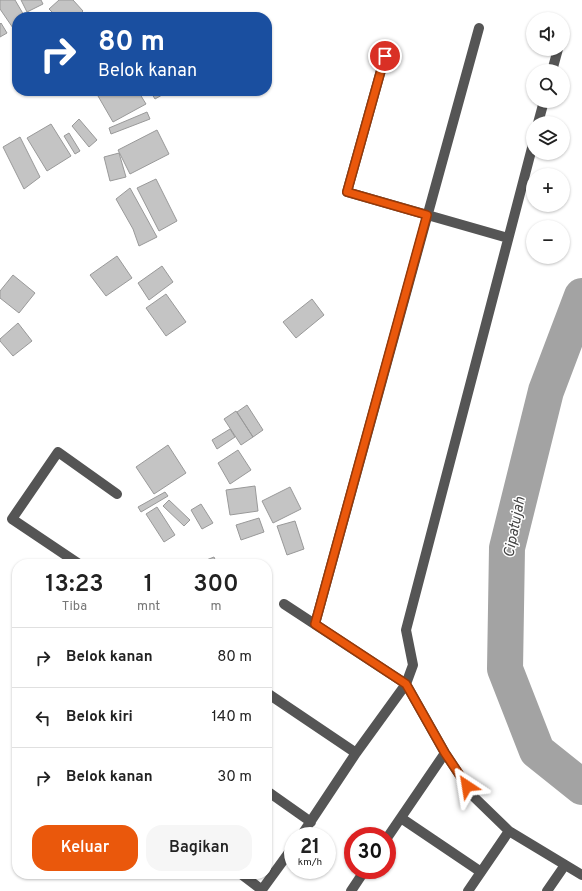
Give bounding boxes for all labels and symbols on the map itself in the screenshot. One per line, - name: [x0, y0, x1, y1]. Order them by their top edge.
- pin: [368, 39, 402, 73]
- water label: Cipatujah: [500, 495, 531, 559]
- position arrow: [446, 765, 488, 807]
- speed limit sign: 30: [344, 827, 396, 879]

